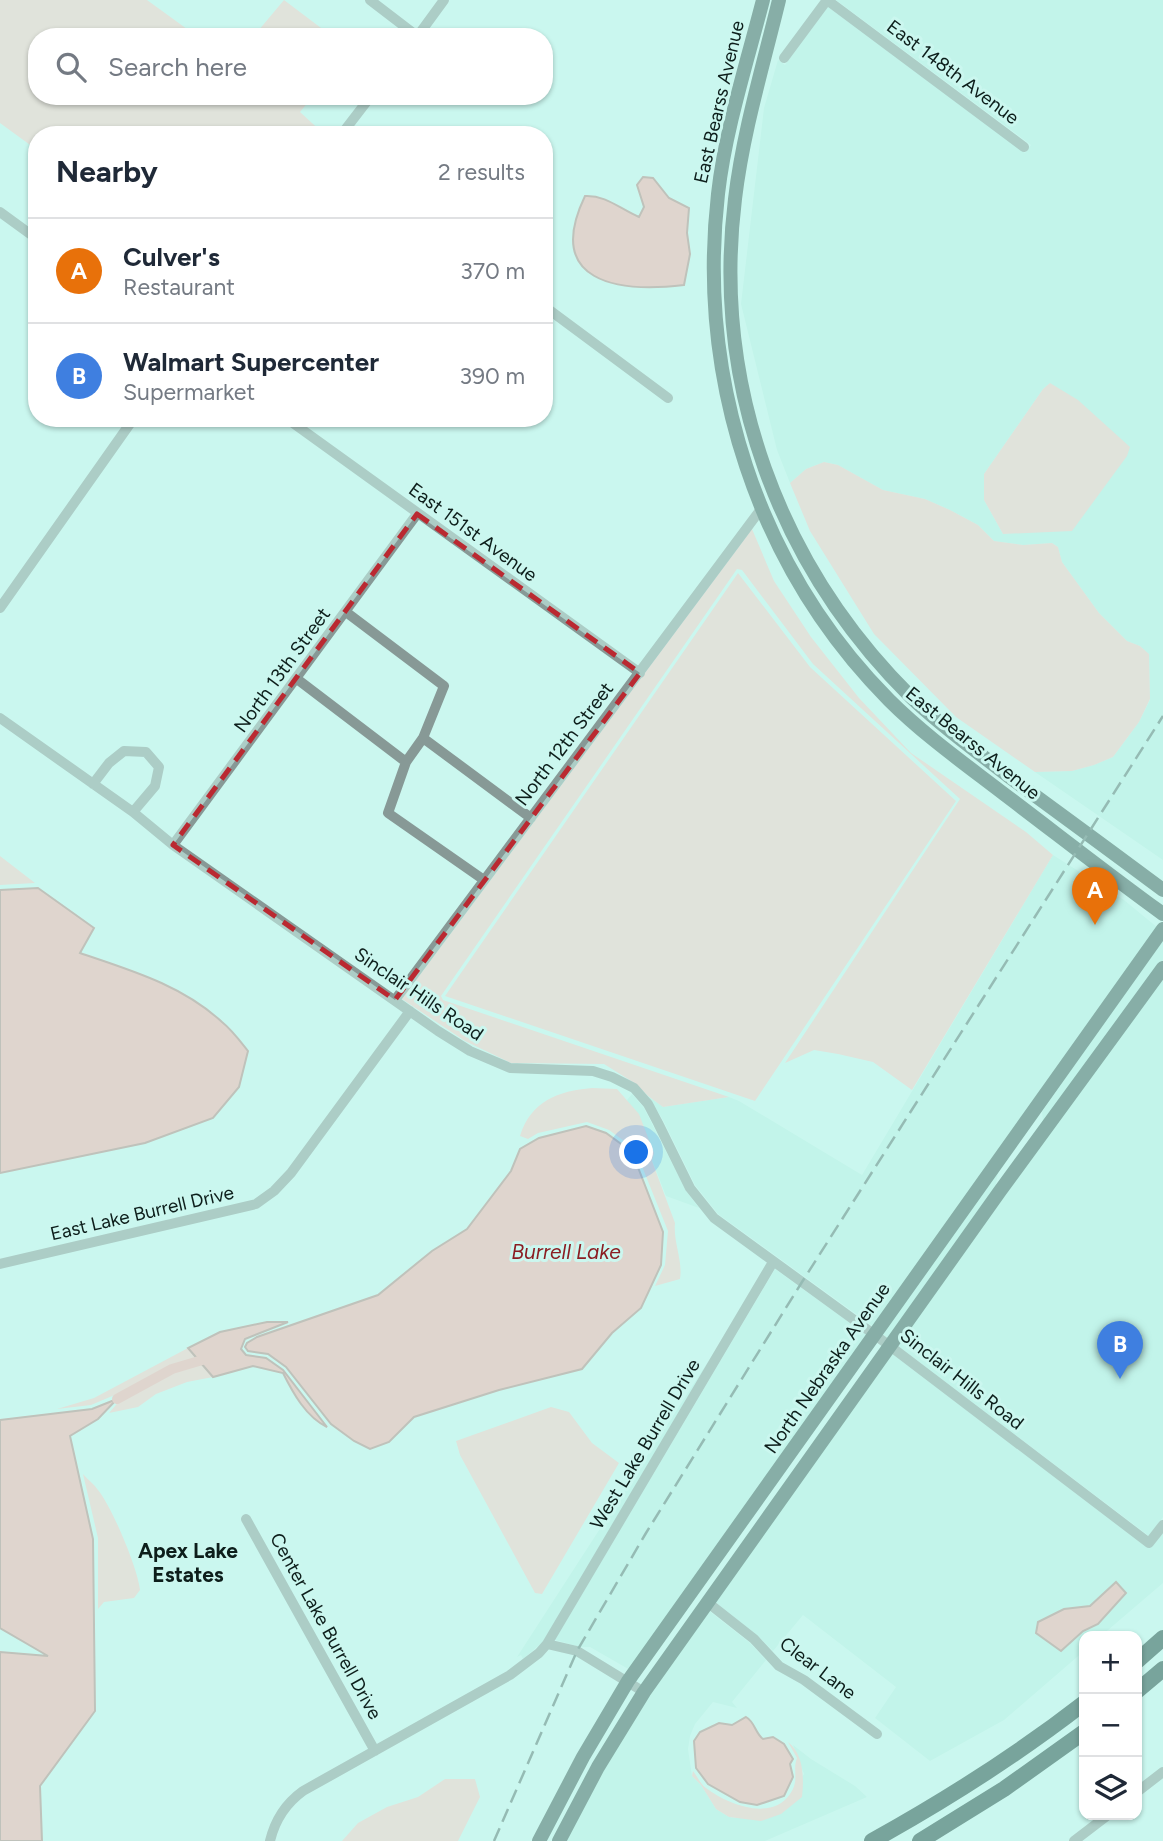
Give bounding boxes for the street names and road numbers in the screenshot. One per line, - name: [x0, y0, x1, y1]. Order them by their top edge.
- street label: East 148th Avenue: [882, 15, 1024, 129]
- street label: East Bearss Avenue: [689, 18, 749, 186]
- street label: East 151st Avenue: [404, 478, 542, 586]
- street label: North 13th Street: [229, 603, 335, 737]
- street label: North 12th Street: [510, 678, 618, 810]
- street label: East Bearss Avenue: [901, 682, 1045, 804]
- street label: Sinclair Hills Road: [350, 942, 488, 1046]
- street label: East Lake Burrell Drive: [48, 1181, 236, 1245]
- street label: North Nebraska Avenue: [759, 1278, 895, 1458]
- street label: Sinclair Hills Road: [896, 1324, 1028, 1434]
- street label: West Lake Burrell Drive: [585, 1355, 705, 1533]
- street label: Center Lake Burrell Drive: [265, 1529, 387, 1723]
- street label: Clear Lane: [775, 1632, 861, 1704]

